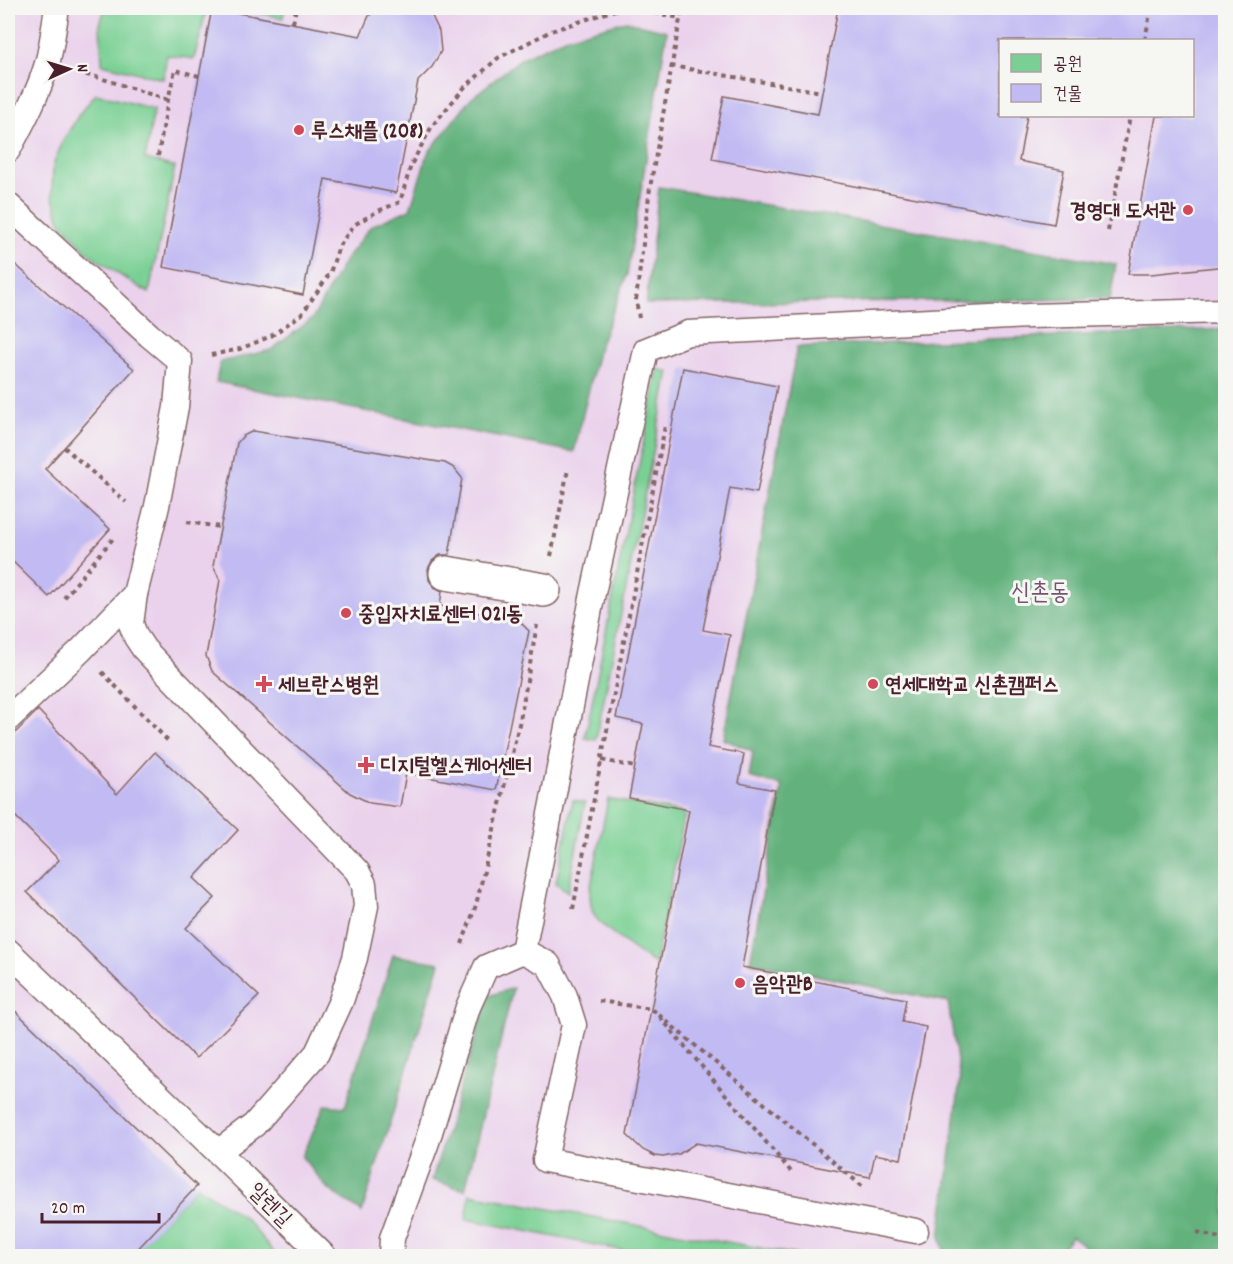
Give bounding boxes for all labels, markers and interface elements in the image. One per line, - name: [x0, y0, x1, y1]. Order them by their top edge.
- north arrow: [39, 39, 99, 99]
- legend: [999, 39, 1194, 117]
- text: 공원: [1053, 53, 1082, 78]
- text: N: [70, 63, 93, 73]
- text: 건물: [1053, 83, 1082, 108]
- place label: 루스채플 (208): [311, 118, 423, 148]
- marker: 루스채플 (208): [292, 123, 306, 137]
- place label: 경영대 도서관: [1070, 198, 1176, 228]
- marker: 경영대 도서관: [1181, 203, 1195, 217]
- district label: 신촌동: [1011, 577, 1069, 611]
- place label: 중입자치료센터 021동: [358, 601, 523, 631]
- marker: 중입자치료센터 021동: [339, 606, 353, 620]
- place label: 세브란스병원: [278, 672, 379, 702]
- place label: 연세대학교 신촌캠퍼스: [885, 672, 1059, 702]
- marker: 세브란스병원: [255, 675, 273, 693]
- marker: 연세대학교 신촌캠퍼스: [866, 677, 880, 691]
- place label: 디지털헬스케어센터: [380, 753, 532, 783]
- marker: 디지털헬스케어센터: [357, 756, 375, 774]
- place label: 음악관B: [752, 971, 813, 1001]
- marker: 음악관B: [733, 976, 747, 990]
- street label: 알렌길: [240, 1178, 297, 1235]
- scale bar: [42, 1186, 159, 1224]
- text: 20 m: [51, 1197, 85, 1222]

